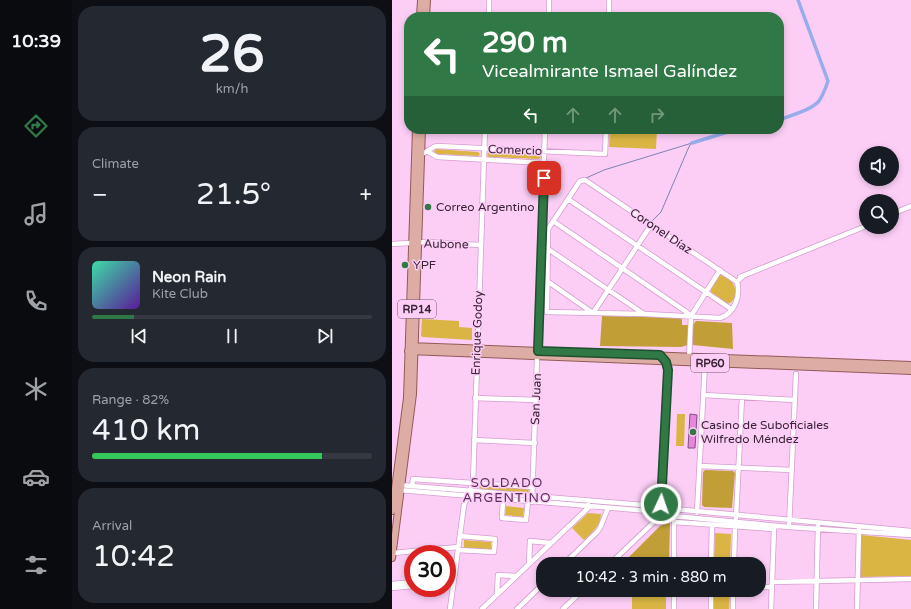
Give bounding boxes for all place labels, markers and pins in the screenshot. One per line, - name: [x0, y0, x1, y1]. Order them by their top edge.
- pin: [527, 161, 561, 195]
- place label: Correo Argentino: [436, 200, 535, 214]
- marker: Correo Argentino: [423, 202, 433, 212]
- place label: YPF: [413, 258, 436, 272]
- marker: YPF: [400, 260, 410, 270]
- place label: Casino de Suboficiales Wilfredo Méndez: [701, 418, 829, 446]
- marker: Casino de Suboficiales Wilfredo Méndez: [688, 427, 698, 437]

